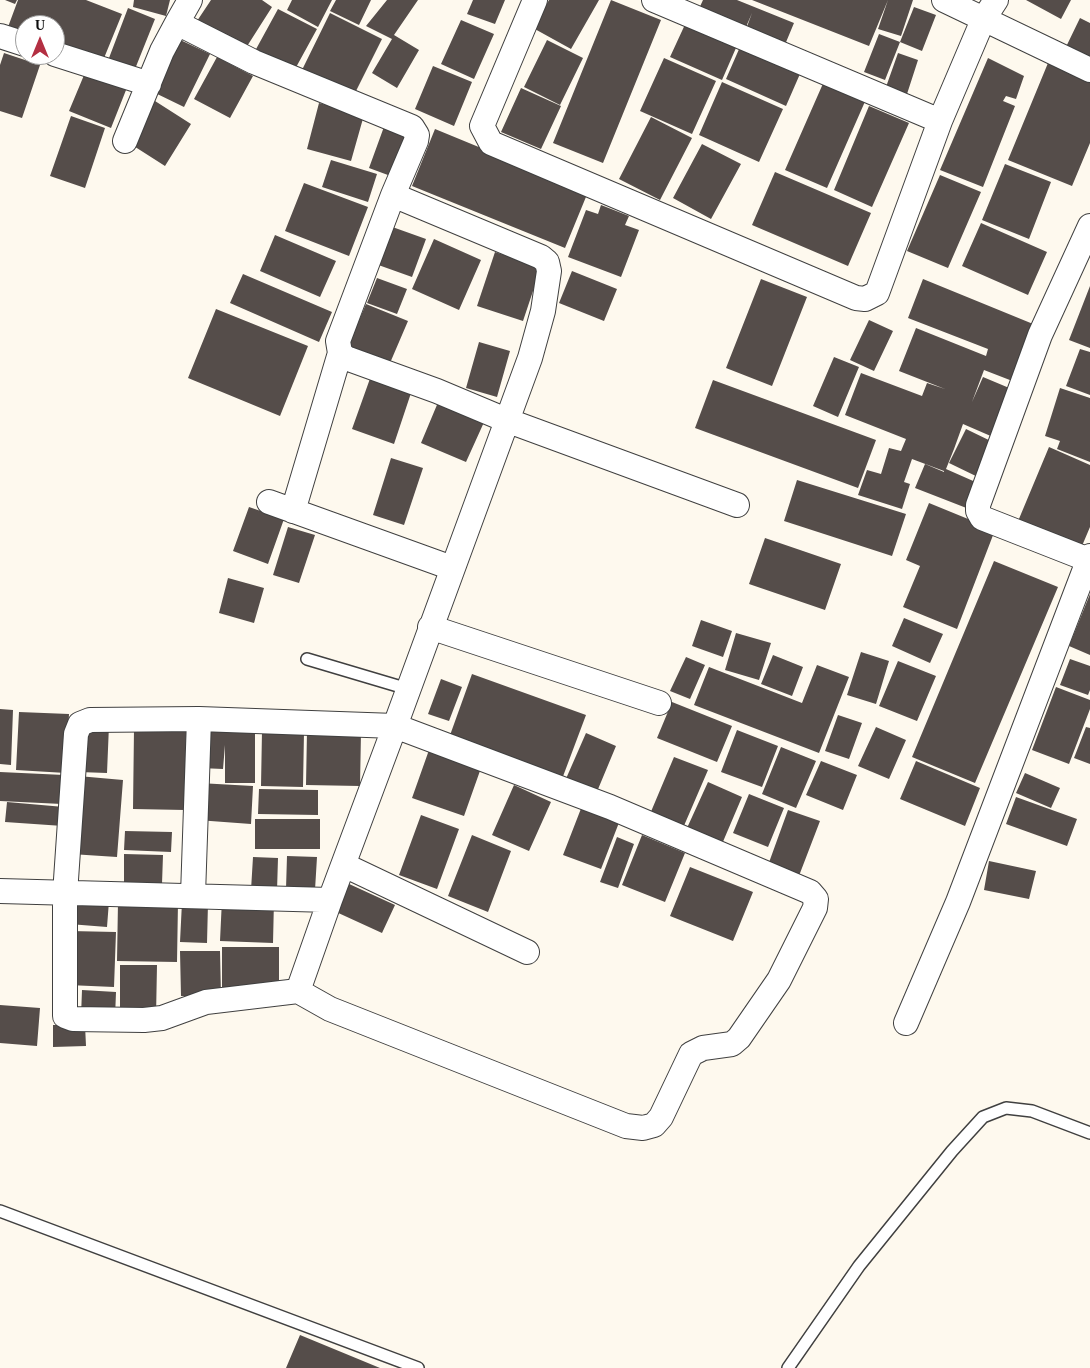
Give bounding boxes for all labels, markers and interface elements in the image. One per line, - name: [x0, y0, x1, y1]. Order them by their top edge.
- north arrow: [15, 15, 65, 65]
- text: U: [35, 18, 45, 33]

